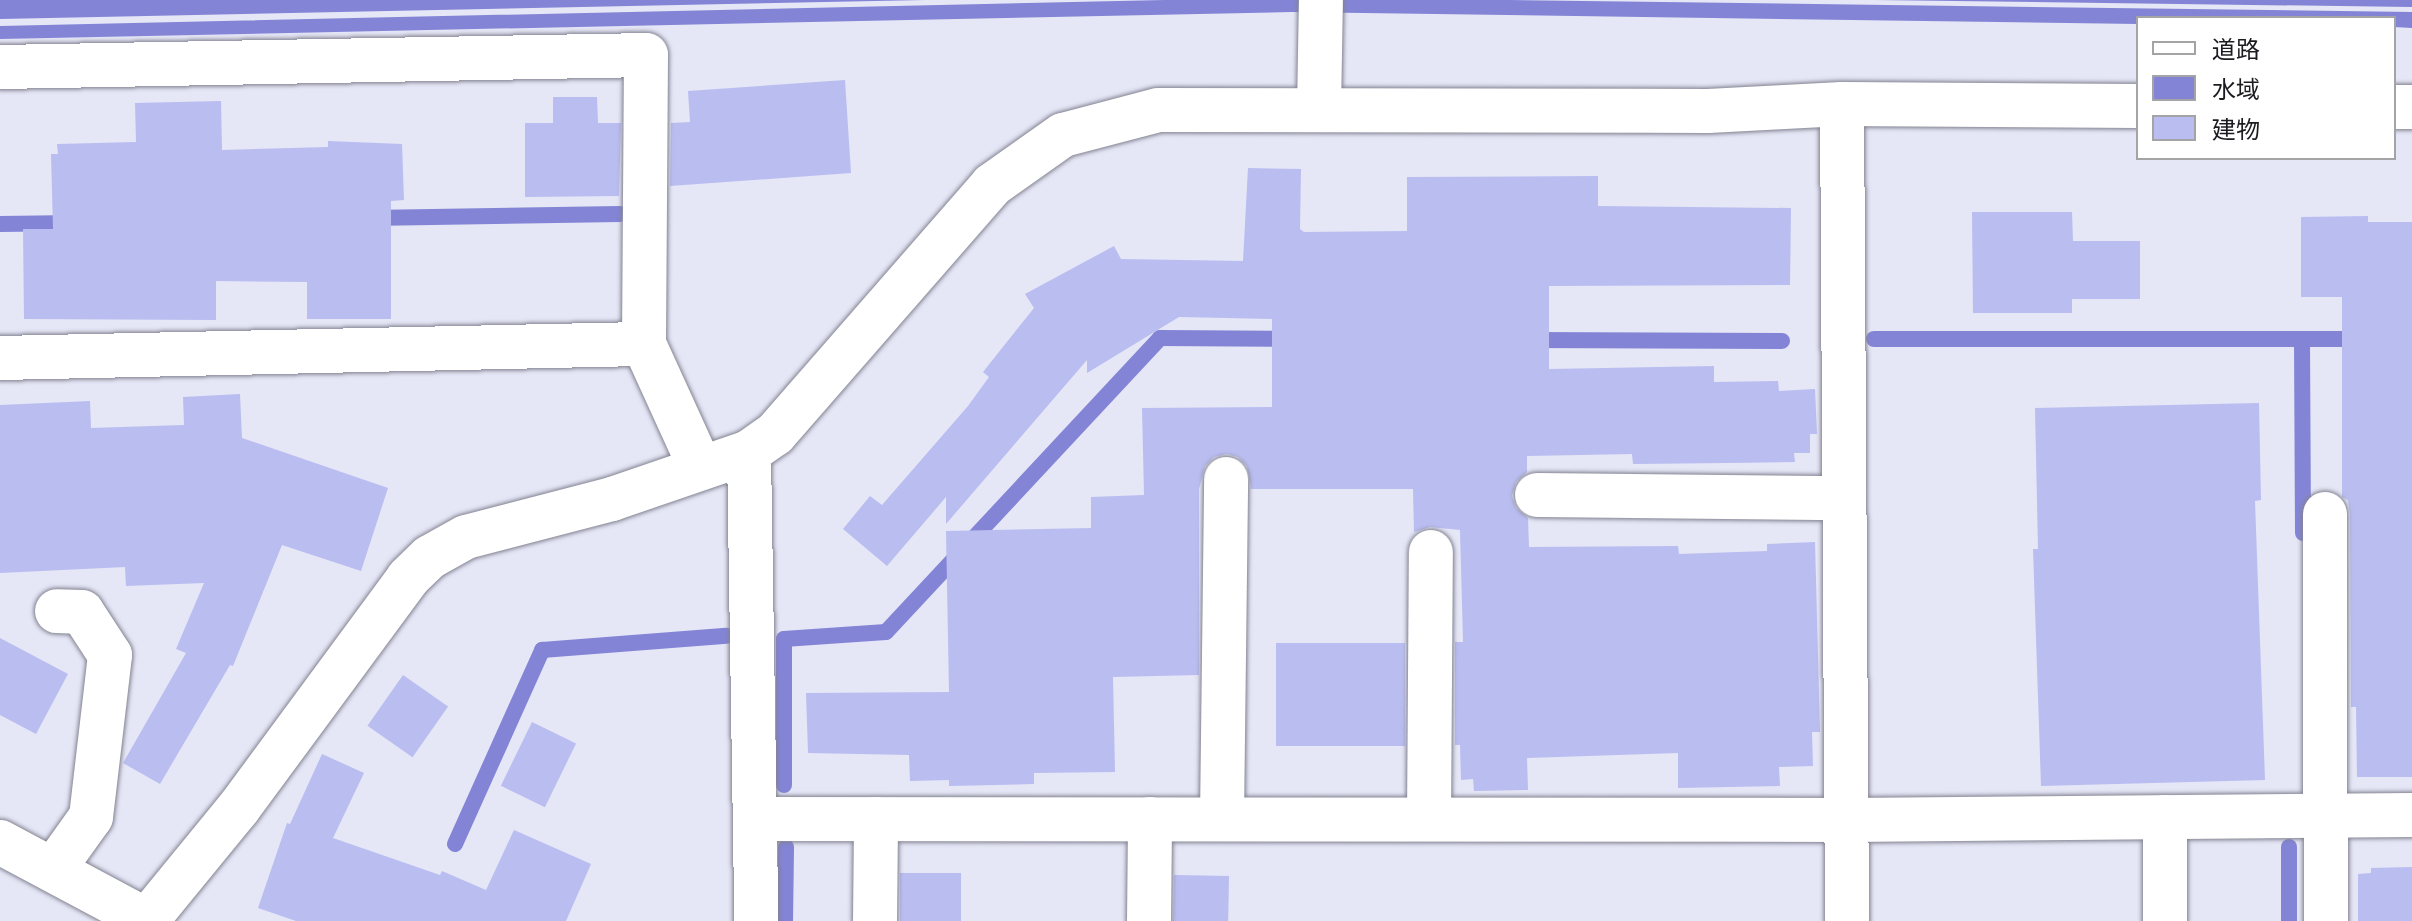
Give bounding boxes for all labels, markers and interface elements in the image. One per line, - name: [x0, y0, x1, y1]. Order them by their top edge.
- legend: [2136, 16, 2396, 160]
- text: 道路: [2212, 34, 2260, 66]
- text: 水域: [2212, 74, 2260, 106]
- text: 建物: [2212, 114, 2260, 146]

